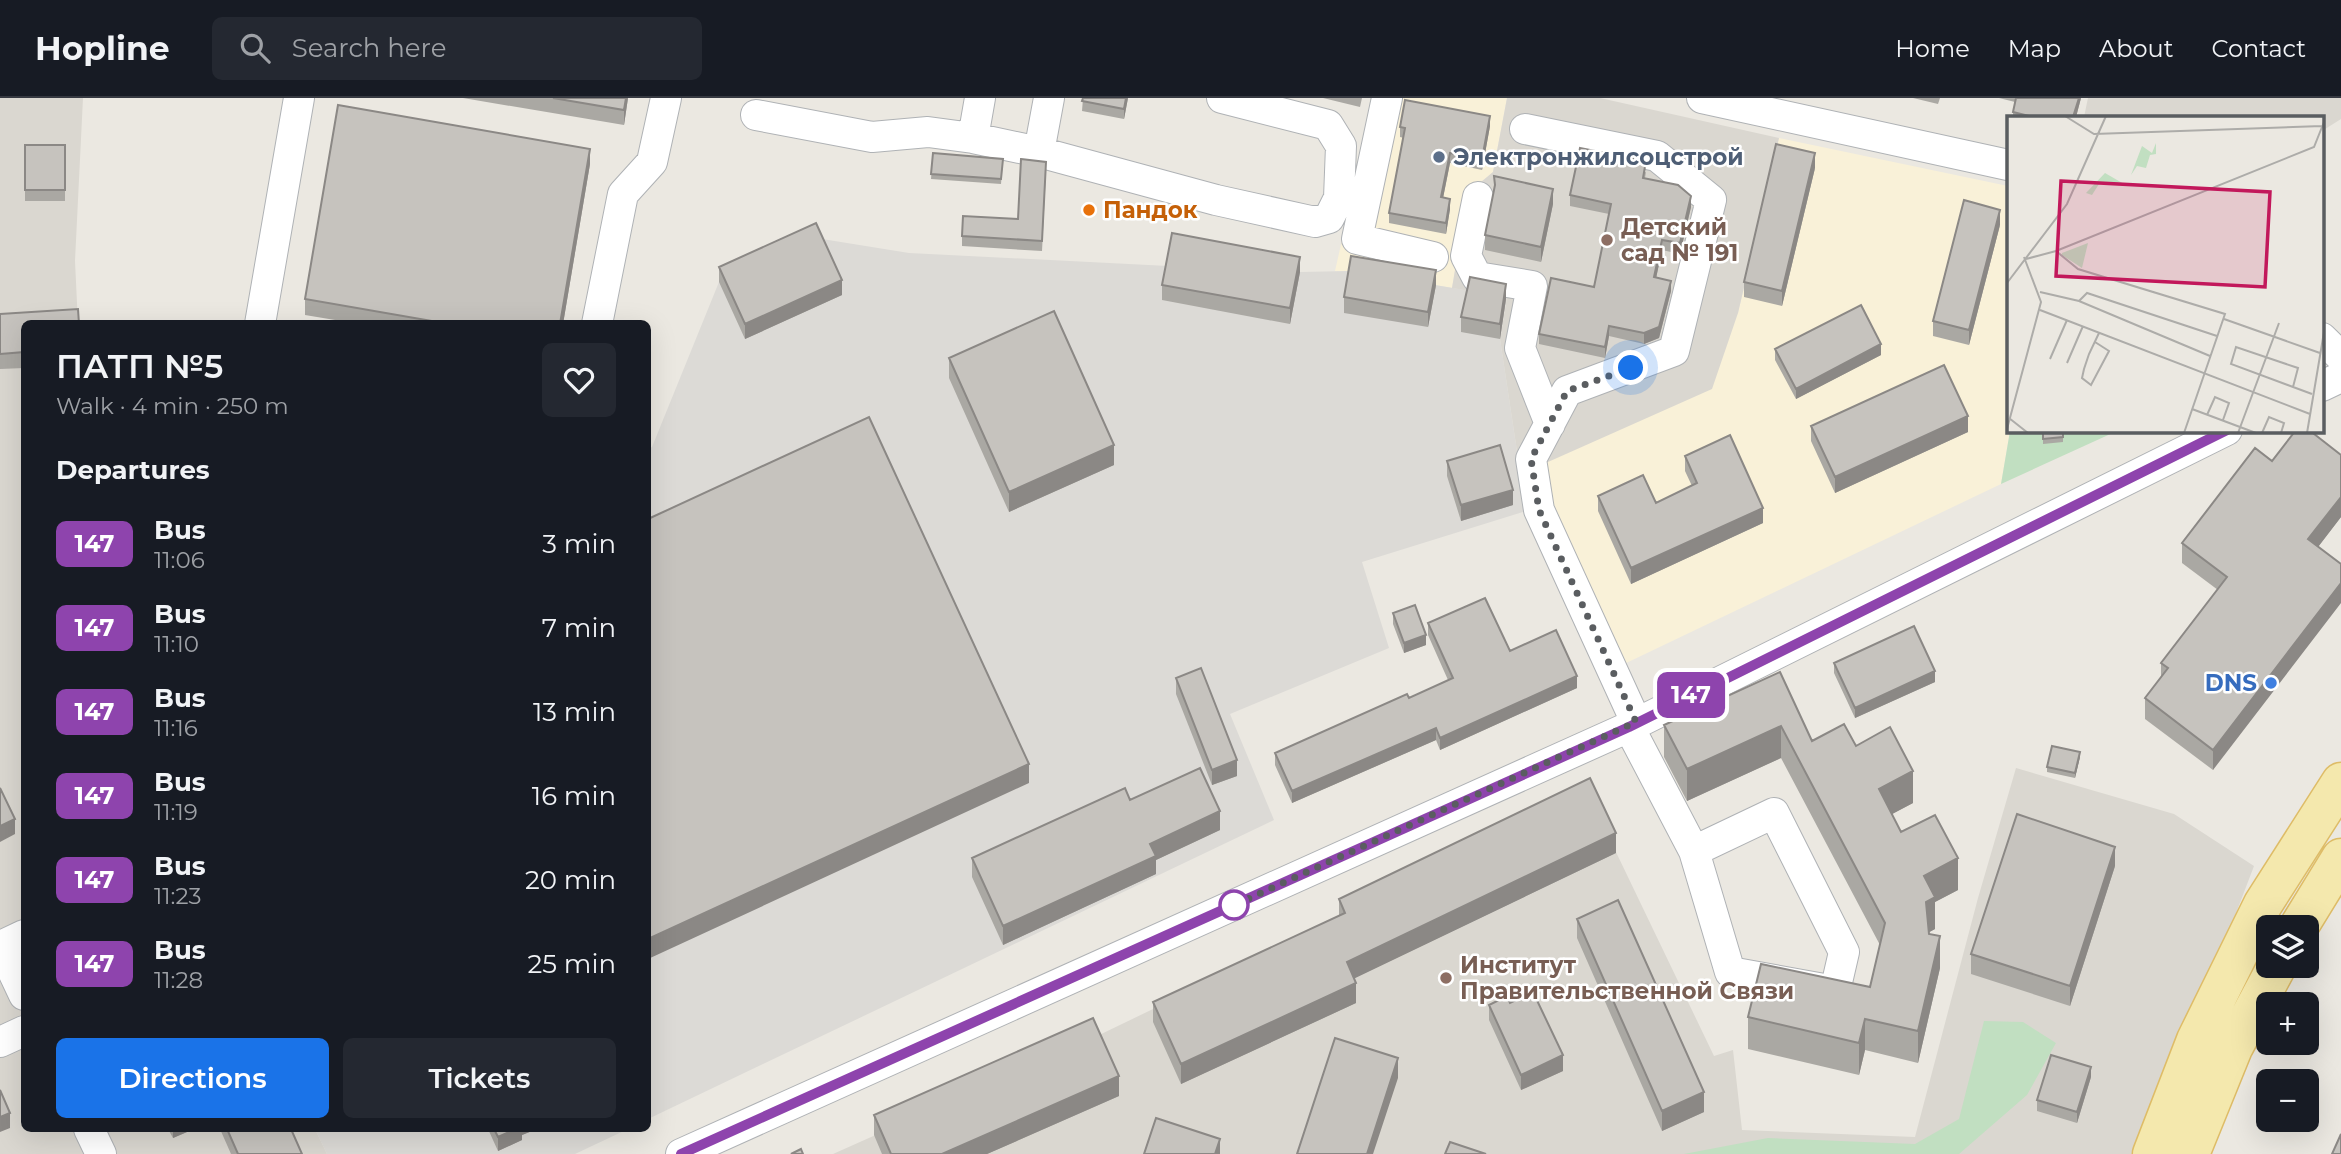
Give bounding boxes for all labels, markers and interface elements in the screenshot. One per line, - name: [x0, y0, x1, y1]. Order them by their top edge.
- search box: [212, 17, 702, 80]
- text: Hopline: [35, 28, 170, 68]
- icon: search: [236, 29, 274, 67]
- text: Search here: [292, 32, 446, 64]
- text: Home: [1895, 34, 1970, 63]
- text: Map: [2008, 34, 2061, 63]
- text: About: [2099, 34, 2173, 63]
- text: Contact: [2211, 34, 2306, 63]
- inset map: [2007, 116, 2324, 432]
- place label: Электронжилсоцстрой: [1453, 143, 1744, 171]
- marker: Электронжилсоцстрой: [1431, 149, 1447, 165]
- place label: Пандок: [1103, 196, 1198, 224]
- marker: Пандок: [1081, 202, 1097, 218]
- place label: Детский сад № 191: [1621, 213, 1738, 267]
- marker: Детский сад № 191: [1599, 232, 1615, 248]
- button: heart: [542, 343, 616, 417]
- text: ПАТП №5: [56, 346, 223, 386]
- your location: [1613, 350, 1648, 385]
- text: Walk · 4 min · 250 m: [56, 392, 289, 420]
- text: Departures: [56, 454, 210, 486]
- text: Bus: [154, 514, 206, 546]
- text: 3 min: [542, 528, 616, 560]
- text: 147: [75, 529, 114, 558]
- text: 11:06: [154, 546, 205, 574]
- text: Bus: [154, 598, 206, 630]
- text: 7 min: [542, 612, 616, 644]
- text: 147: [75, 613, 114, 642]
- text: 11:10: [154, 630, 199, 658]
- place label: DNS: [2205, 669, 2257, 697]
- line badge: 147: [1651, 672, 1731, 718]
- marker: DNS: [2263, 675, 2279, 691]
- text: 147: [1671, 680, 1711, 709]
- text: Bus: [154, 682, 206, 714]
- text: 13 min: [533, 696, 616, 728]
- text: 147: [75, 697, 114, 726]
- text: 11:16: [154, 714, 198, 742]
- text: Bus: [154, 766, 206, 798]
- text: 16 min: [532, 780, 616, 812]
- text: 147: [75, 781, 114, 810]
- text: 11:19: [154, 798, 198, 826]
- text: Bus: [154, 850, 206, 882]
- text: 20 min: [525, 864, 616, 896]
- text: 147: [75, 865, 114, 894]
- text: 11:23: [154, 882, 202, 910]
- unlabelled marker: [1219, 890, 1249, 920]
- map controls: [2256, 915, 2319, 1132]
- button: layers: [2256, 915, 2319, 978]
- text: Bus: [154, 934, 206, 966]
- text: 25 min: [528, 948, 616, 980]
- text: 147: [75, 949, 114, 978]
- place label: Институт Правительственной Связи: [1460, 951, 1794, 1005]
- text: 11:28: [154, 966, 203, 994]
- marker: Институт Правительственной Связи: [1438, 970, 1454, 986]
- button: +: [2256, 992, 2319, 1055]
- button: Directions: [56, 1038, 329, 1118]
- button: Tickets: [343, 1038, 616, 1118]
- button: −: [2256, 1069, 2319, 1132]

